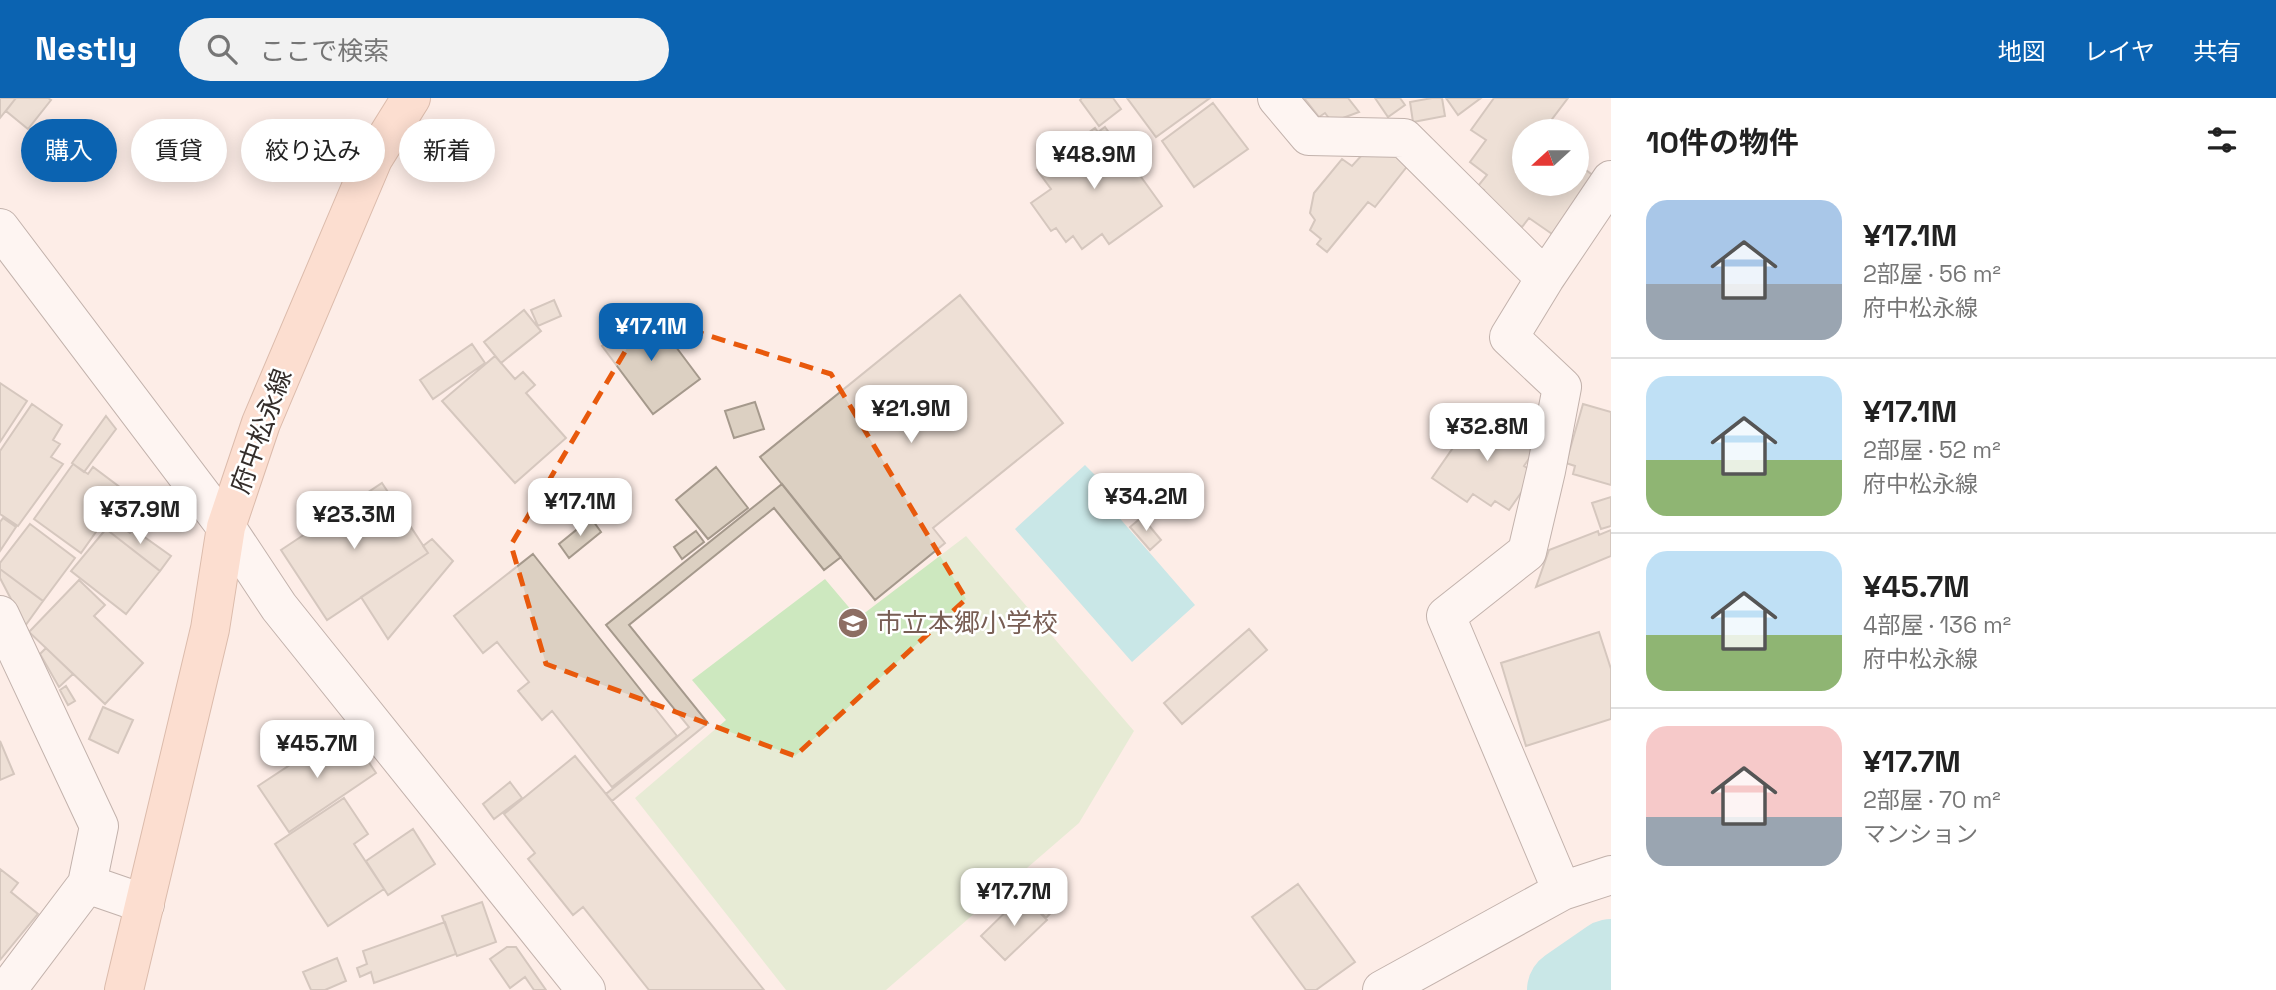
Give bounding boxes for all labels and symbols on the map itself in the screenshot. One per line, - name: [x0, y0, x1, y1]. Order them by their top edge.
- north arrow: [1512, 119, 1589, 196]
- pin: ¥48.9M: [1037, 132, 1151, 191]
- pin: ¥17.1M: [594, 303, 708, 363]
- street label: 府中松永線: [223, 364, 299, 498]
- pin: ¥21.9M: [854, 386, 968, 445]
- pin: ¥32.8M: [1430, 404, 1544, 463]
- pin: ¥34.2M: [1089, 474, 1203, 533]
- pin: ¥17.1M: [523, 478, 637, 538]
- pin: ¥37.9M: [83, 486, 197, 546]
- pin: ¥23.3M: [297, 491, 411, 551]
- school or university icon: 市立本郷小学校: [836, 606, 870, 640]
- place label: 市立本郷小学校: [876, 606, 1058, 640]
- pin: ¥45.7M: [260, 720, 374, 780]
- pin: ¥17.7M: [957, 868, 1071, 928]

